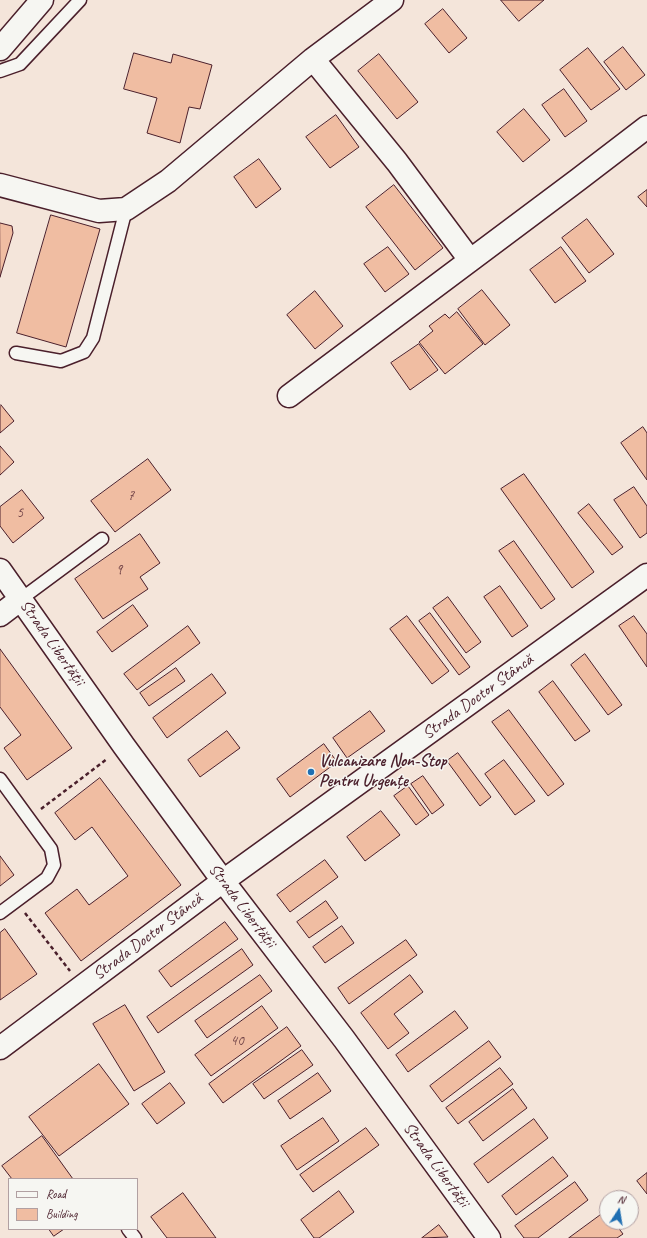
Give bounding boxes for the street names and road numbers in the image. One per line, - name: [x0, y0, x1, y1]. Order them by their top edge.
- street label: Strada Libertății: [15, 596, 89, 690]
- street label: Strada Doctor Stâncă: [419, 650, 537, 744]
- street label: Strada Libertății: [204, 860, 280, 952]
- street label: Strada Doctor Stâncă: [89, 889, 207, 985]
- street label: Strada Libertății: [398, 1119, 474, 1211]

